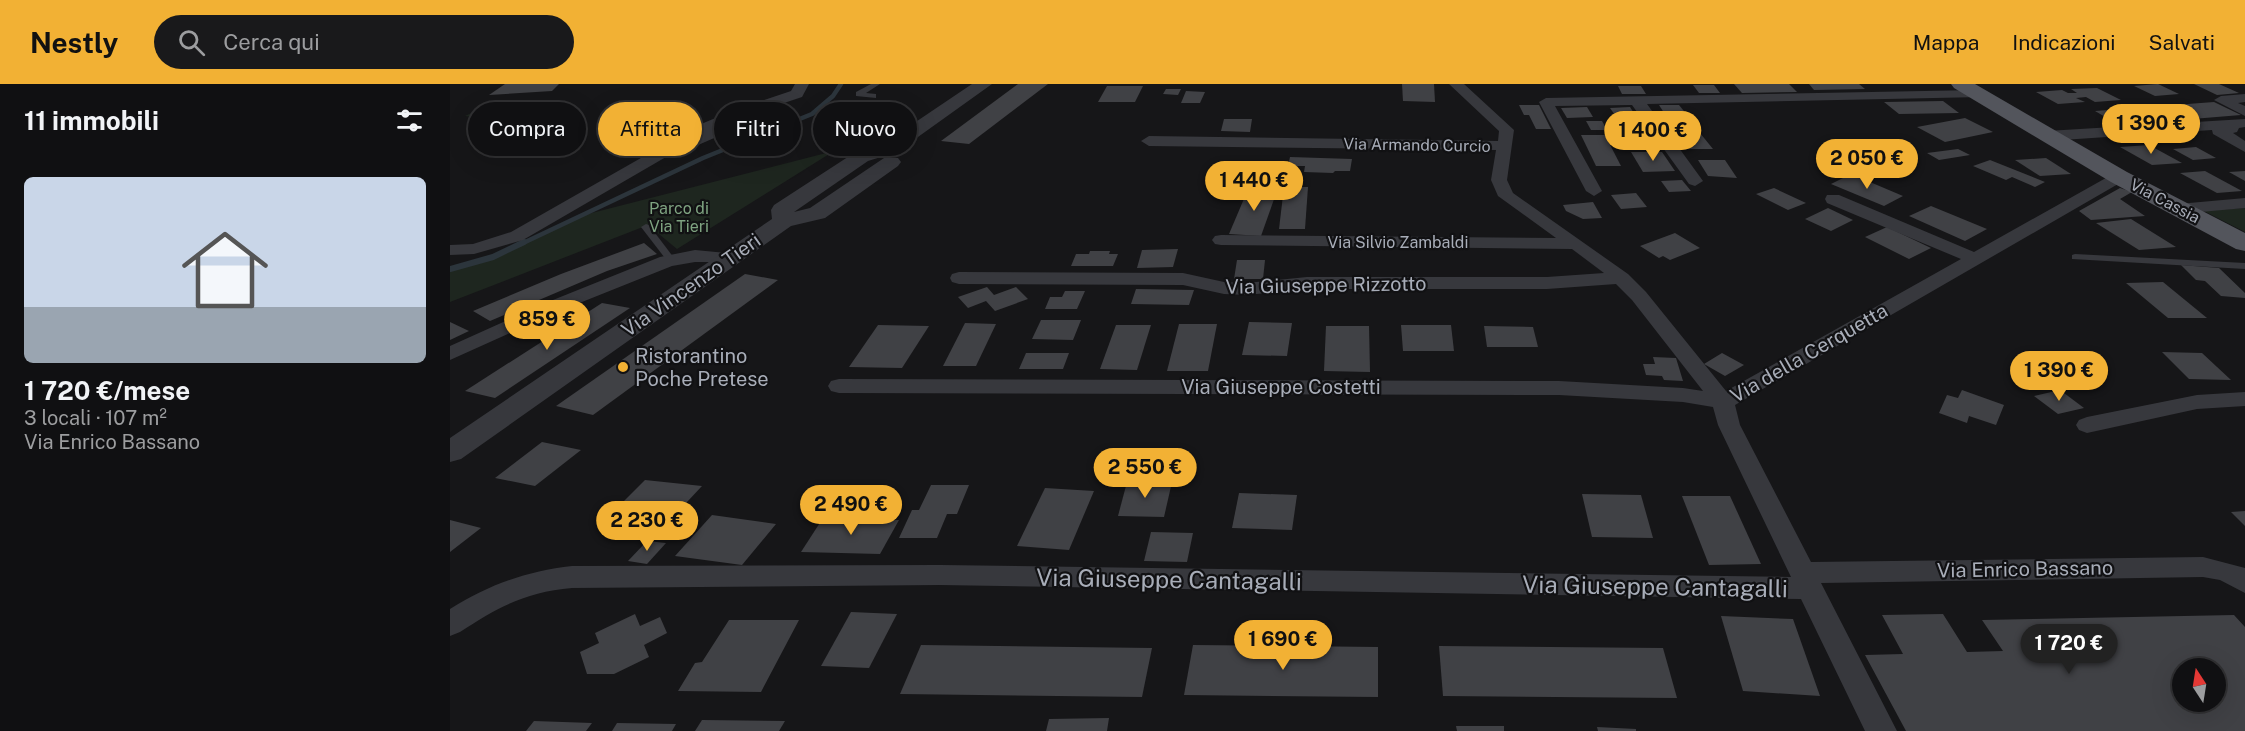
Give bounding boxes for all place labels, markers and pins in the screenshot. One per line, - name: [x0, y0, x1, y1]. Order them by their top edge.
- pin: 1 390 €: [2096, 104, 2206, 155]
- pin: 1 400 €: [1598, 111, 1708, 162]
- pin: 2 050 €: [1812, 139, 1922, 190]
- pin: 1 440 €: [1199, 161, 1309, 212]
- pin: 859 €: [505, 300, 589, 351]
- place label: Ristorantino Poche Pretese: [635, 344, 769, 391]
- pin: 1 390 €: [2004, 351, 2114, 402]
- marker: Ristorantino Poche Pretese: [616, 360, 630, 374]
- pin: 2 550 €: [1090, 448, 1200, 499]
- pin: 2 490 €: [796, 485, 906, 536]
- pin: 2 230 €: [592, 501, 702, 552]
- pin: 1 690 €: [1228, 620, 1338, 671]
- pin: 1 720 €: [2014, 624, 2124, 675]

